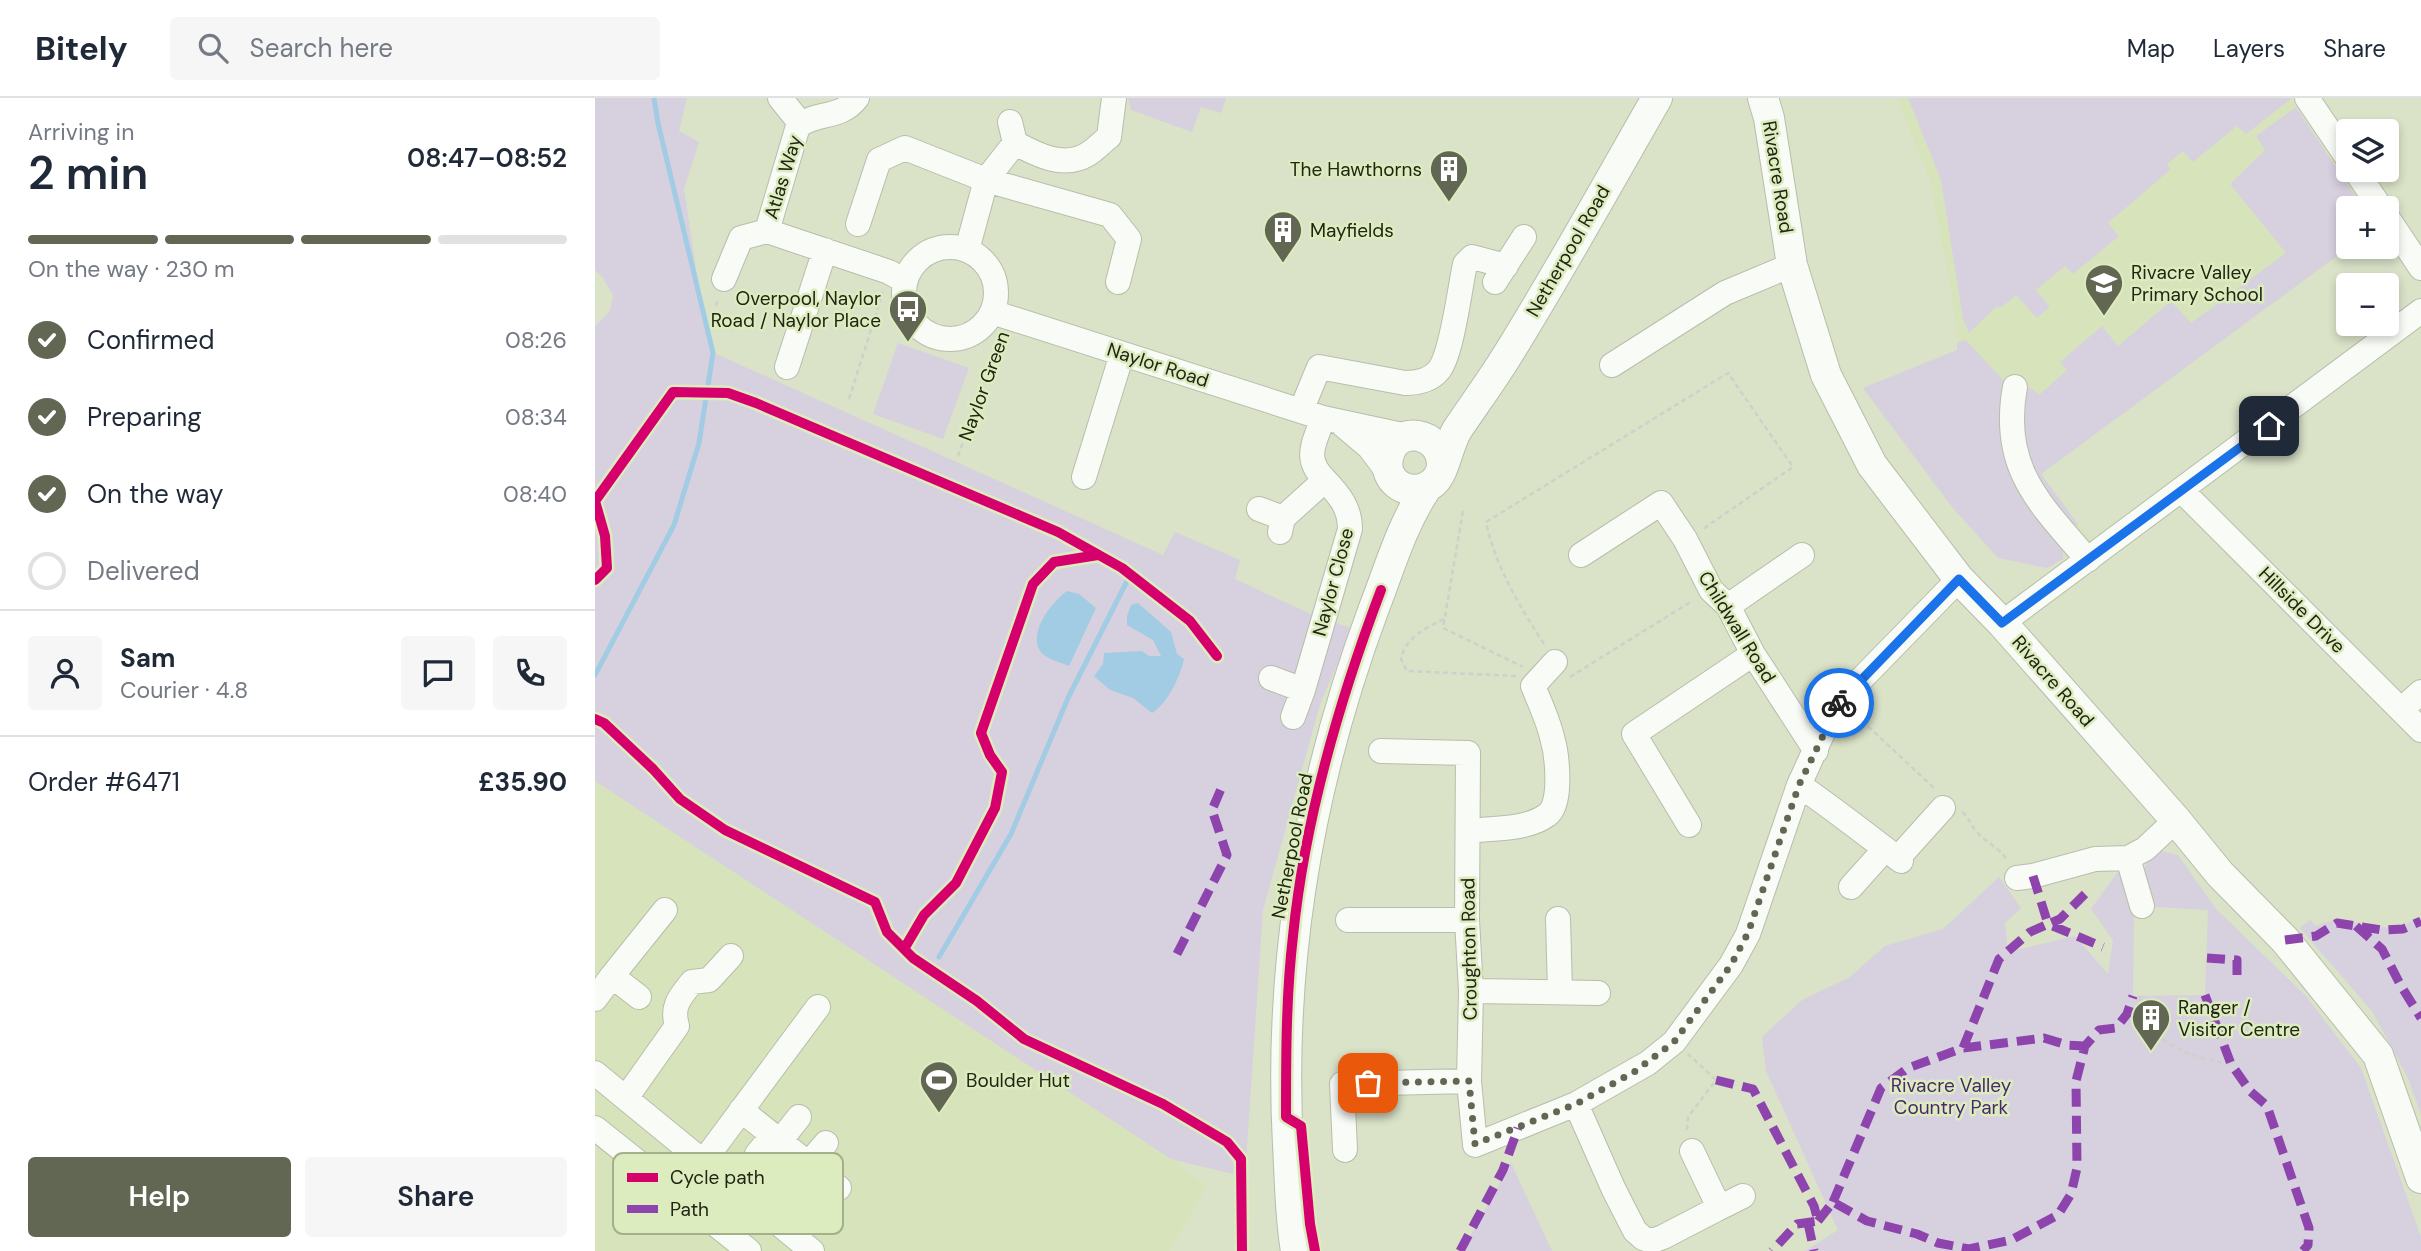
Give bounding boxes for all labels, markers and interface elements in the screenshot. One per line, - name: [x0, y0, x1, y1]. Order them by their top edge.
- search box: [170, 17, 660, 80]
- text: Bitely: [35, 27, 128, 70]
- icon: search: [194, 29, 232, 67]
- text: Search here: [250, 31, 393, 65]
- text: Map: [2127, 33, 2175, 64]
- text: Layers: [2213, 33, 2285, 64]
- text: Share: [2323, 33, 2386, 64]
- text: Arriving in: [28, 117, 134, 147]
- street label: Rivacre Road: [1757, 119, 1799, 235]
- map controls: [2336, 119, 2399, 336]
- button: layers: [2336, 119, 2399, 182]
- street label: Atlas Way: [758, 132, 808, 222]
- text: 08:47–08:52: [407, 141, 567, 175]
- text: 2 min: [28, 143, 148, 203]
- building icon: The Hawthorns: [1428, 148, 1470, 203]
- place label: The Hawthorns: [1290, 157, 1422, 182]
- street label: Netherpool Road: [1520, 181, 1616, 321]
- button: +: [2336, 196, 2399, 259]
- building icon: Mayfields: [1262, 209, 1304, 264]
- place label: Mayfields: [1310, 218, 1394, 243]
- text: On the way · 230 m: [28, 254, 235, 284]
- place label: Rivacre Valley Primary School: [2131, 260, 2263, 307]
- school or university icon: Rivacre Valley Primary School: [2083, 262, 2125, 317]
- button: −: [2336, 273, 2399, 336]
- place label: Overpool, Naylor Road / Naylor Place: [711, 286, 881, 333]
- bus stop icon: Overpool, Naylor Road / Naylor Place: [887, 288, 929, 343]
- icon: check: [28, 321, 66, 359]
- text: Confirmed: [87, 323, 214, 357]
- text: 08:26: [505, 325, 567, 355]
- street label: Naylor Green: [953, 328, 1015, 444]
- street label: Naylor Road: [1104, 337, 1212, 393]
- pin: [2239, 396, 2299, 456]
- icon: check: [28, 398, 66, 436]
- text: Preparing: [87, 400, 202, 434]
- text: 08:34: [505, 402, 567, 432]
- icon: home: [2250, 407, 2288, 445]
- icon: check: [28, 475, 66, 513]
- text: On the way: [87, 477, 223, 511]
- text: 08:40: [503, 479, 567, 509]
- street label: Naylor Close: [1307, 525, 1359, 639]
- text: Delivered: [87, 554, 200, 588]
- street label: Hillside Drive: [2253, 561, 2351, 659]
- street label: Childwall Road: [1693, 566, 1781, 688]
- street label: Rivacre Road: [2006, 630, 2100, 732]
- button: person: [28, 636, 102, 710]
- button: chat: [401, 636, 475, 710]
- button: phone: [493, 636, 567, 710]
- text: Sam: [120, 641, 175, 675]
- courier: [1804, 668, 1874, 738]
- text: Courier · 4.8: [120, 675, 248, 705]
- icon: bike: [1820, 684, 1858, 722]
- text: Order #6471: [28, 765, 180, 799]
- text: £35.90: [478, 765, 567, 799]
- street label: Netherpool Road: [1266, 771, 1318, 921]
- street label: Croughton Road: [1455, 877, 1483, 1021]
- place label: Ranger / Visitor Centre: [2178, 995, 2300, 1042]
- building icon: Ranger / Visitor Centre: [2130, 997, 2172, 1052]
- pin: [1338, 1053, 1398, 1113]
- sports icon: Boulder Hut: [918, 1059, 960, 1114]
- icon: bag: [1349, 1064, 1387, 1102]
- place label: Boulder Hut: [966, 1068, 1070, 1093]
- park label: Rivacre Valley Country Park: [1891, 1073, 2012, 1120]
- legend: [613, 1153, 843, 1234]
- button: Help: [28, 1157, 291, 1237]
- button: Share: [305, 1157, 567, 1237]
- text: Cycle path: [670, 1165, 765, 1190]
- text: Path: [670, 1197, 709, 1222]

